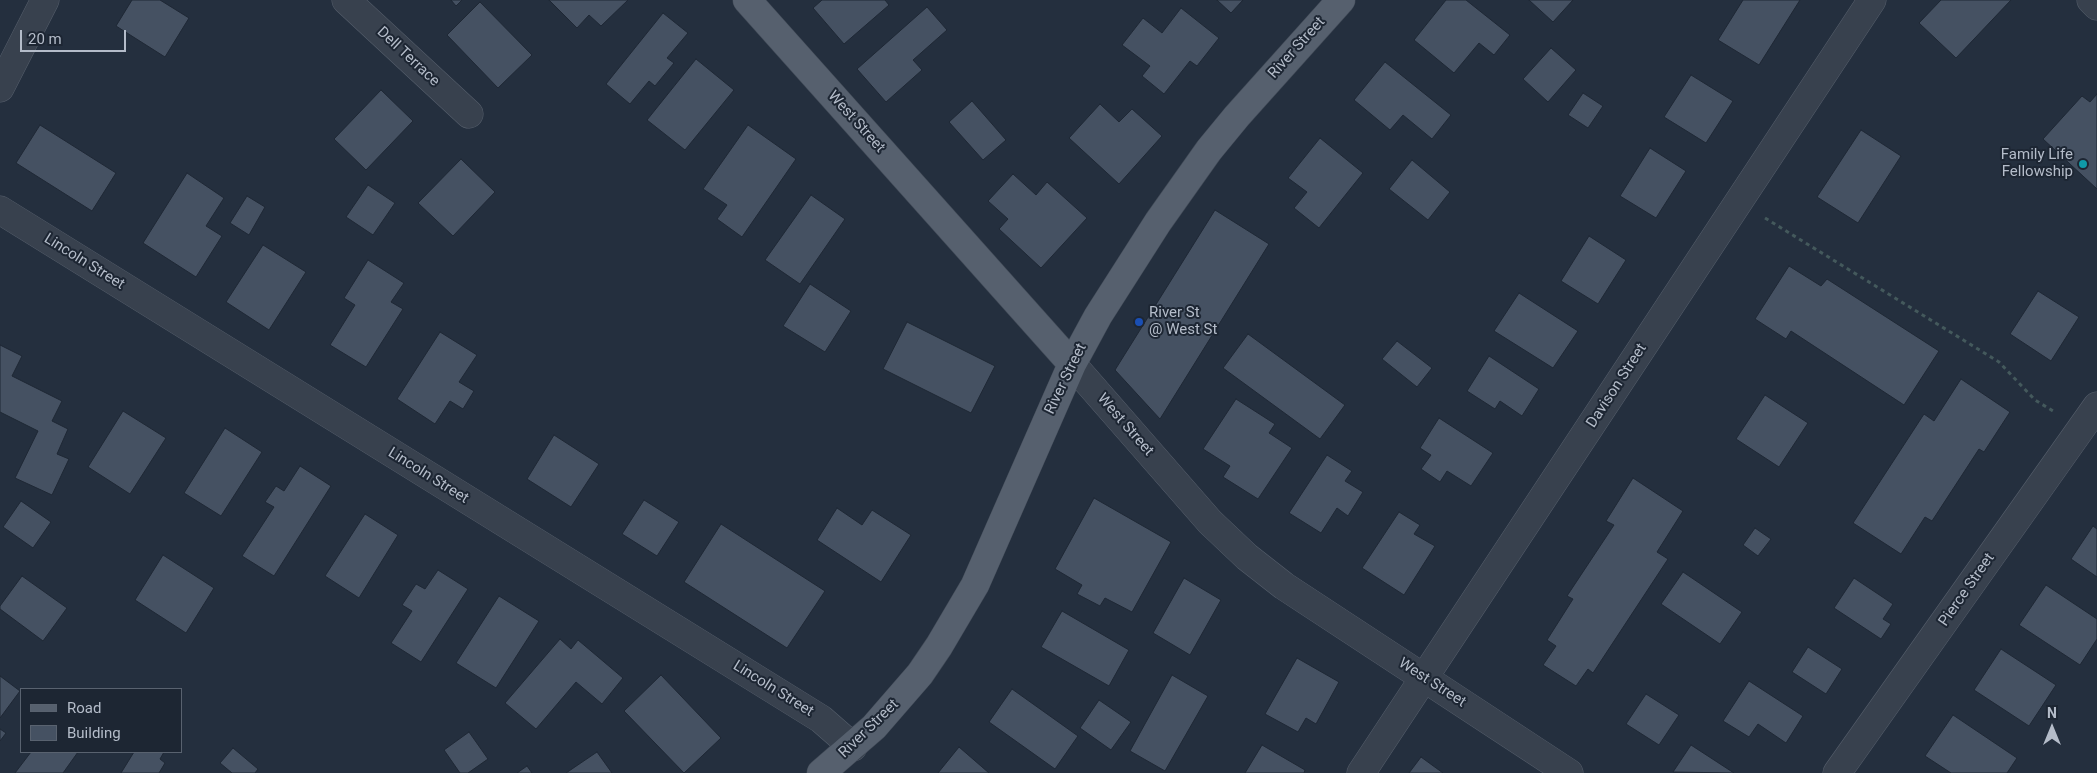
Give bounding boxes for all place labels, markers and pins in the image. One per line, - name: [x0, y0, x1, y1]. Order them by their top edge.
- place label: Family Life Fellowship: [2001, 146, 2073, 181]
- marker: Family Life Fellowship: [2077, 158, 2089, 170]
- place label: River St @ West St: [1149, 304, 1217, 339]
- marker: River St @ West St: [1133, 316, 1145, 328]

